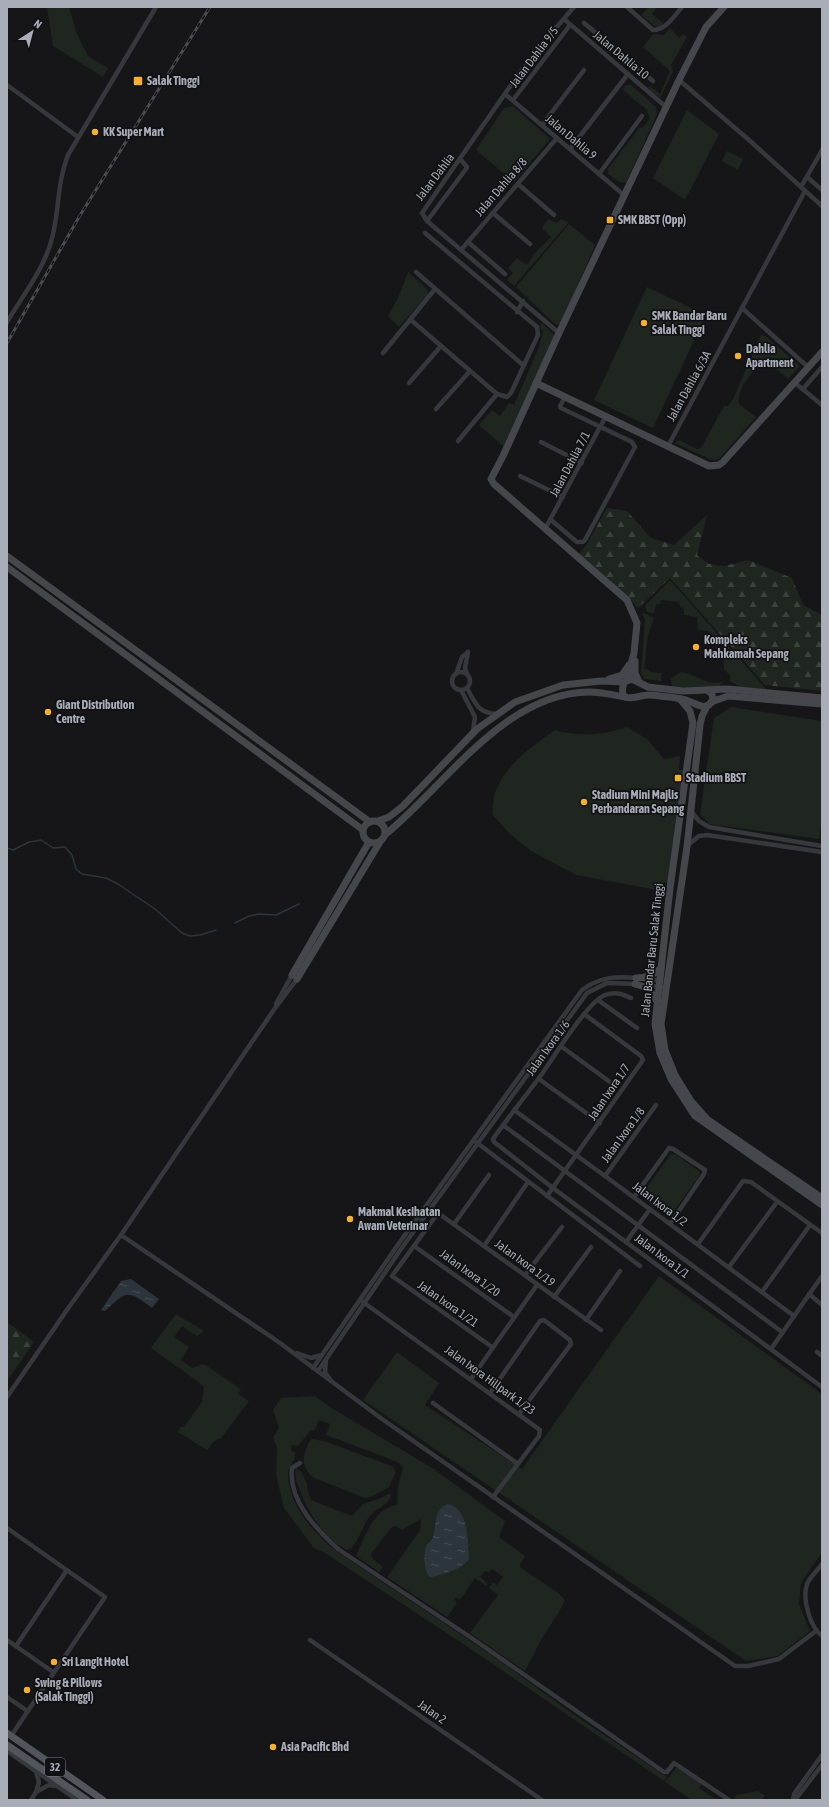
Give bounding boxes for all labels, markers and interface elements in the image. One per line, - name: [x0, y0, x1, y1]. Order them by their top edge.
- north arrow: [12, 12, 52, 52]
- text: N: [32, 17, 44, 31]
- street label: Jalan Dahlia 9/5: [507, 24, 561, 90]
- street label: Jalan Dahlia 10: [590, 28, 652, 83]
- place label: Salak Tinggi: [147, 74, 200, 88]
- marker: Salak Tinggi: [132, 75, 144, 87]
- street label: Jalan Dahlia 9: [543, 112, 600, 163]
- place label: KK Super Mart: [103, 125, 165, 139]
- marker: KK Super Mart: [90, 127, 100, 137]
- street label: Jalan Dahlia: [413, 151, 457, 203]
- street label: Jalan Dahlia 8/8: [472, 155, 530, 219]
- place label: SMK BBST (Opp): [618, 213, 686, 227]
- marker: SMK BBST (Opp): [605, 215, 615, 225]
- place label: SMK Bandar Baru Salak Tinggi: [652, 309, 727, 337]
- marker: SMK Bandar Baru Salak Tinggi: [639, 318, 649, 328]
- place label: Dahlia Apartment: [745, 342, 794, 370]
- street label: Jalan Dahlia 6/3A: [664, 348, 714, 424]
- marker: Dahlia Apartment: [733, 351, 743, 361]
- street label: Jalan Dahlia 7/1: [547, 428, 593, 499]
- place label: Kompleks Mahkamah Sepang: [704, 633, 790, 661]
- marker: Kompleks Mahkamah Sepang: [691, 642, 701, 652]
- place label: Giant Distribution Centre: [56, 698, 134, 726]
- marker: Giant Distribution Centre: [43, 707, 53, 717]
- place label: Stadium BBST: [686, 771, 747, 785]
- marker: Stadium BBST: [673, 773, 683, 783]
- place label: Stadium Mini Majlis Perbandaran Sepang: [592, 788, 685, 816]
- marker: Stadium Mini Majlis Perbandaran Sepang: [579, 797, 589, 807]
- street label: Jalan Bandar Baru Salak Tinggi: [638, 883, 666, 1017]
- street label: Jalan Ixora 1/6: [523, 1017, 573, 1078]
- street label: Jalan Ixora 1/7: [585, 1061, 633, 1123]
- street label: Jalan Ixora 1/8: [598, 1104, 648, 1165]
- street label: Jalan Ixora 1/2: [630, 1179, 690, 1229]
- place label: Makmal Kesihatan Awam Veterinar: [357, 1205, 440, 1233]
- marker: Makmal Kesihatan Awam Veterinar: [345, 1214, 355, 1224]
- street label: Jalan Ixora 1/1: [632, 1231, 692, 1281]
- street label: Jalan Ixora 1/19: [492, 1237, 558, 1290]
- street label: Jalan Ixora 1/20: [437, 1247, 503, 1300]
- street label: Jalan Ixora 1/21: [415, 1278, 481, 1330]
- street label: Jalan Ixora Hillpark 1/23: [442, 1342, 538, 1418]
- place label: Sri Langit Hotel: [62, 1655, 129, 1669]
- marker: Sri Langit Hotel: [49, 1657, 59, 1667]
- place label: Swing & Pillows (Salak Tinggi): [35, 1676, 103, 1704]
- marker: Swing & Pillows (Salak Tinggi): [22, 1685, 32, 1695]
- street label: Jalan 2: [415, 1697, 449, 1727]
- place label: Asia Pacific Bhd: [280, 1740, 349, 1754]
- marker: Asia Pacific Bhd: [268, 1742, 278, 1752]
- road number: 32: [45, 1758, 65, 1776]

